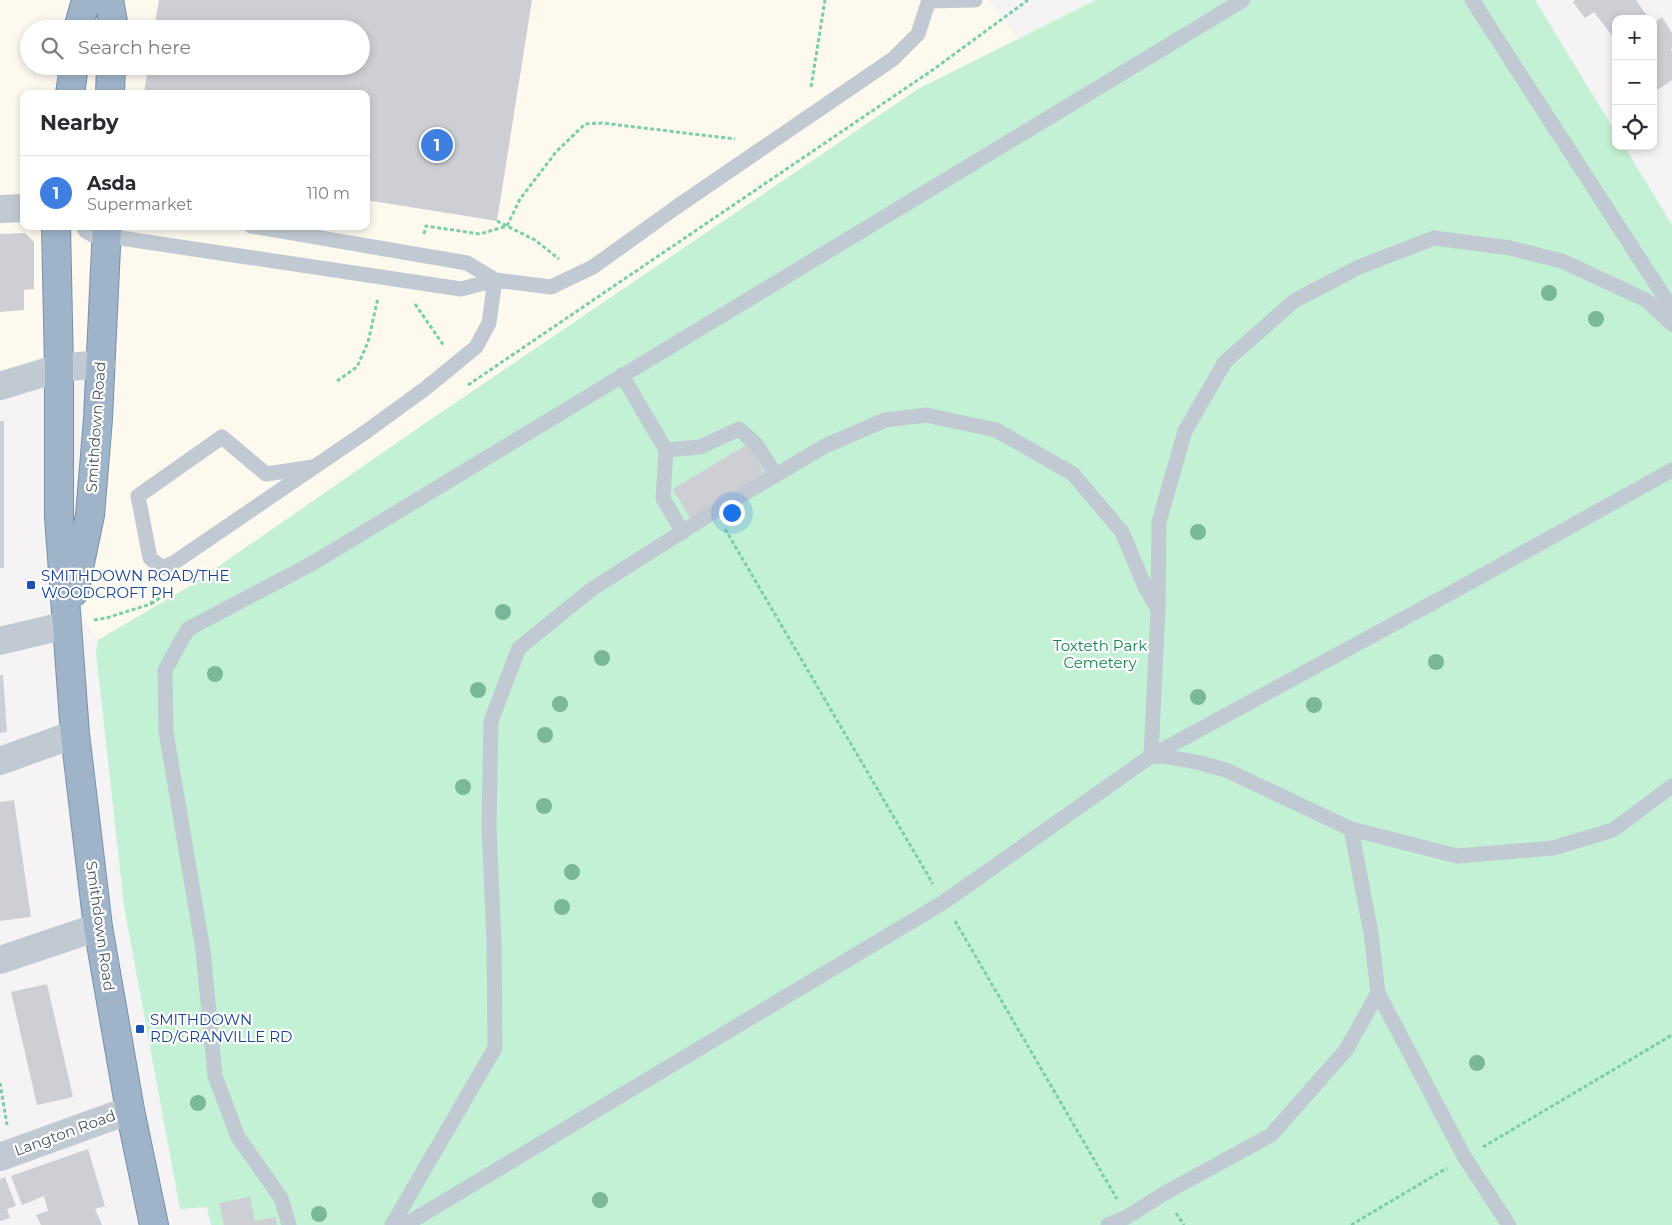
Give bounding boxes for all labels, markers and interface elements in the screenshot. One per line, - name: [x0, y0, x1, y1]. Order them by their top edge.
- map controls: [1612, 15, 1657, 150]
- button: +: [1612, 15, 1657, 60]
- search box: [20, 20, 370, 75]
- icon: search: [38, 34, 66, 62]
- text: Search here: [78, 36, 191, 59]
- button: −: [1612, 60, 1657, 105]
- button: locate: [1612, 105, 1657, 150]
- text: Nearby: [40, 110, 119, 135]
- pin: 1: [421, 126, 453, 164]
- text: Asda: [87, 172, 136, 195]
- text: 1: [53, 184, 59, 203]
- text: 110 m: [307, 184, 350, 203]
- text: Supermarket: [87, 195, 193, 214]
- street label: Smithdown Road: [81, 361, 110, 493]
- your location: [719, 500, 745, 526]
- place label: SMITHDOWN ROAD/THE WOODCROFT PH: [41, 566, 230, 602]
- marker: SMITHDOWN ROAD/THE WOODCROFT PH: [25, 579, 37, 591]
- park label: Toxteth Park Cemetery: [1053, 636, 1147, 672]
- street label: Smithdown Road: [82, 860, 119, 992]
- place label: SMITHDOWN RD/GRANVILLE RD: [150, 1010, 292, 1046]
- marker: SMITHDOWN RD/GRANVILLE RD: [134, 1023, 146, 1035]
- street label: Langton Road: [11, 1105, 118, 1160]

